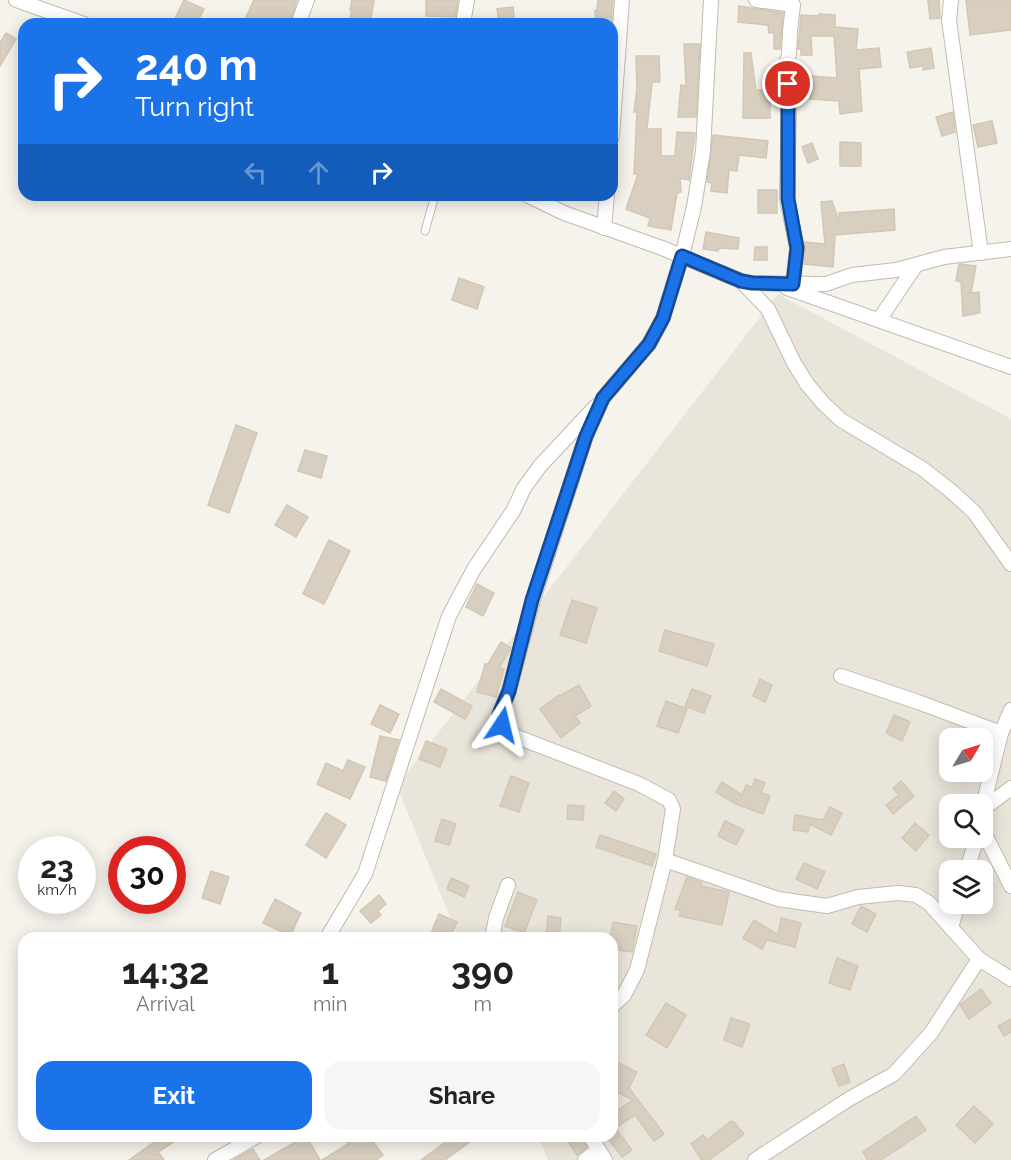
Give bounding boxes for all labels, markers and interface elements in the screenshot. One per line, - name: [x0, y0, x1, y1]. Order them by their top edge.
- text: 240 m: [135, 41, 258, 90]
- icon: right: [36, 42, 114, 120]
- pin: [762, 58, 813, 109]
- icon: arrive: [771, 67, 804, 100]
- text: Turn right: [135, 91, 254, 122]
- icon: left: [239, 156, 272, 189]
- icon: ahead: [302, 156, 335, 189]
- icon: right: [365, 156, 398, 189]
- position arrow: [470, 693, 534, 757]
- north arrow: [939, 728, 993, 782]
- map controls: [939, 728, 993, 914]
- button: search: [939, 794, 993, 848]
- speed limit sign: 30: [108, 836, 186, 914]
- text: 23: [40, 850, 74, 885]
- button: layers: [939, 860, 993, 914]
- text: km/h: [37, 881, 77, 899]
- text: 14:32: [122, 950, 209, 992]
- text: 1: [321, 950, 339, 992]
- text: 390: [451, 950, 514, 992]
- text: Arrival: [136, 992, 195, 1016]
- text: min: [313, 992, 347, 1016]
- text: m: [473, 992, 492, 1016]
- button: Exit: [36, 1061, 312, 1130]
- button: Share: [324, 1061, 600, 1130]

